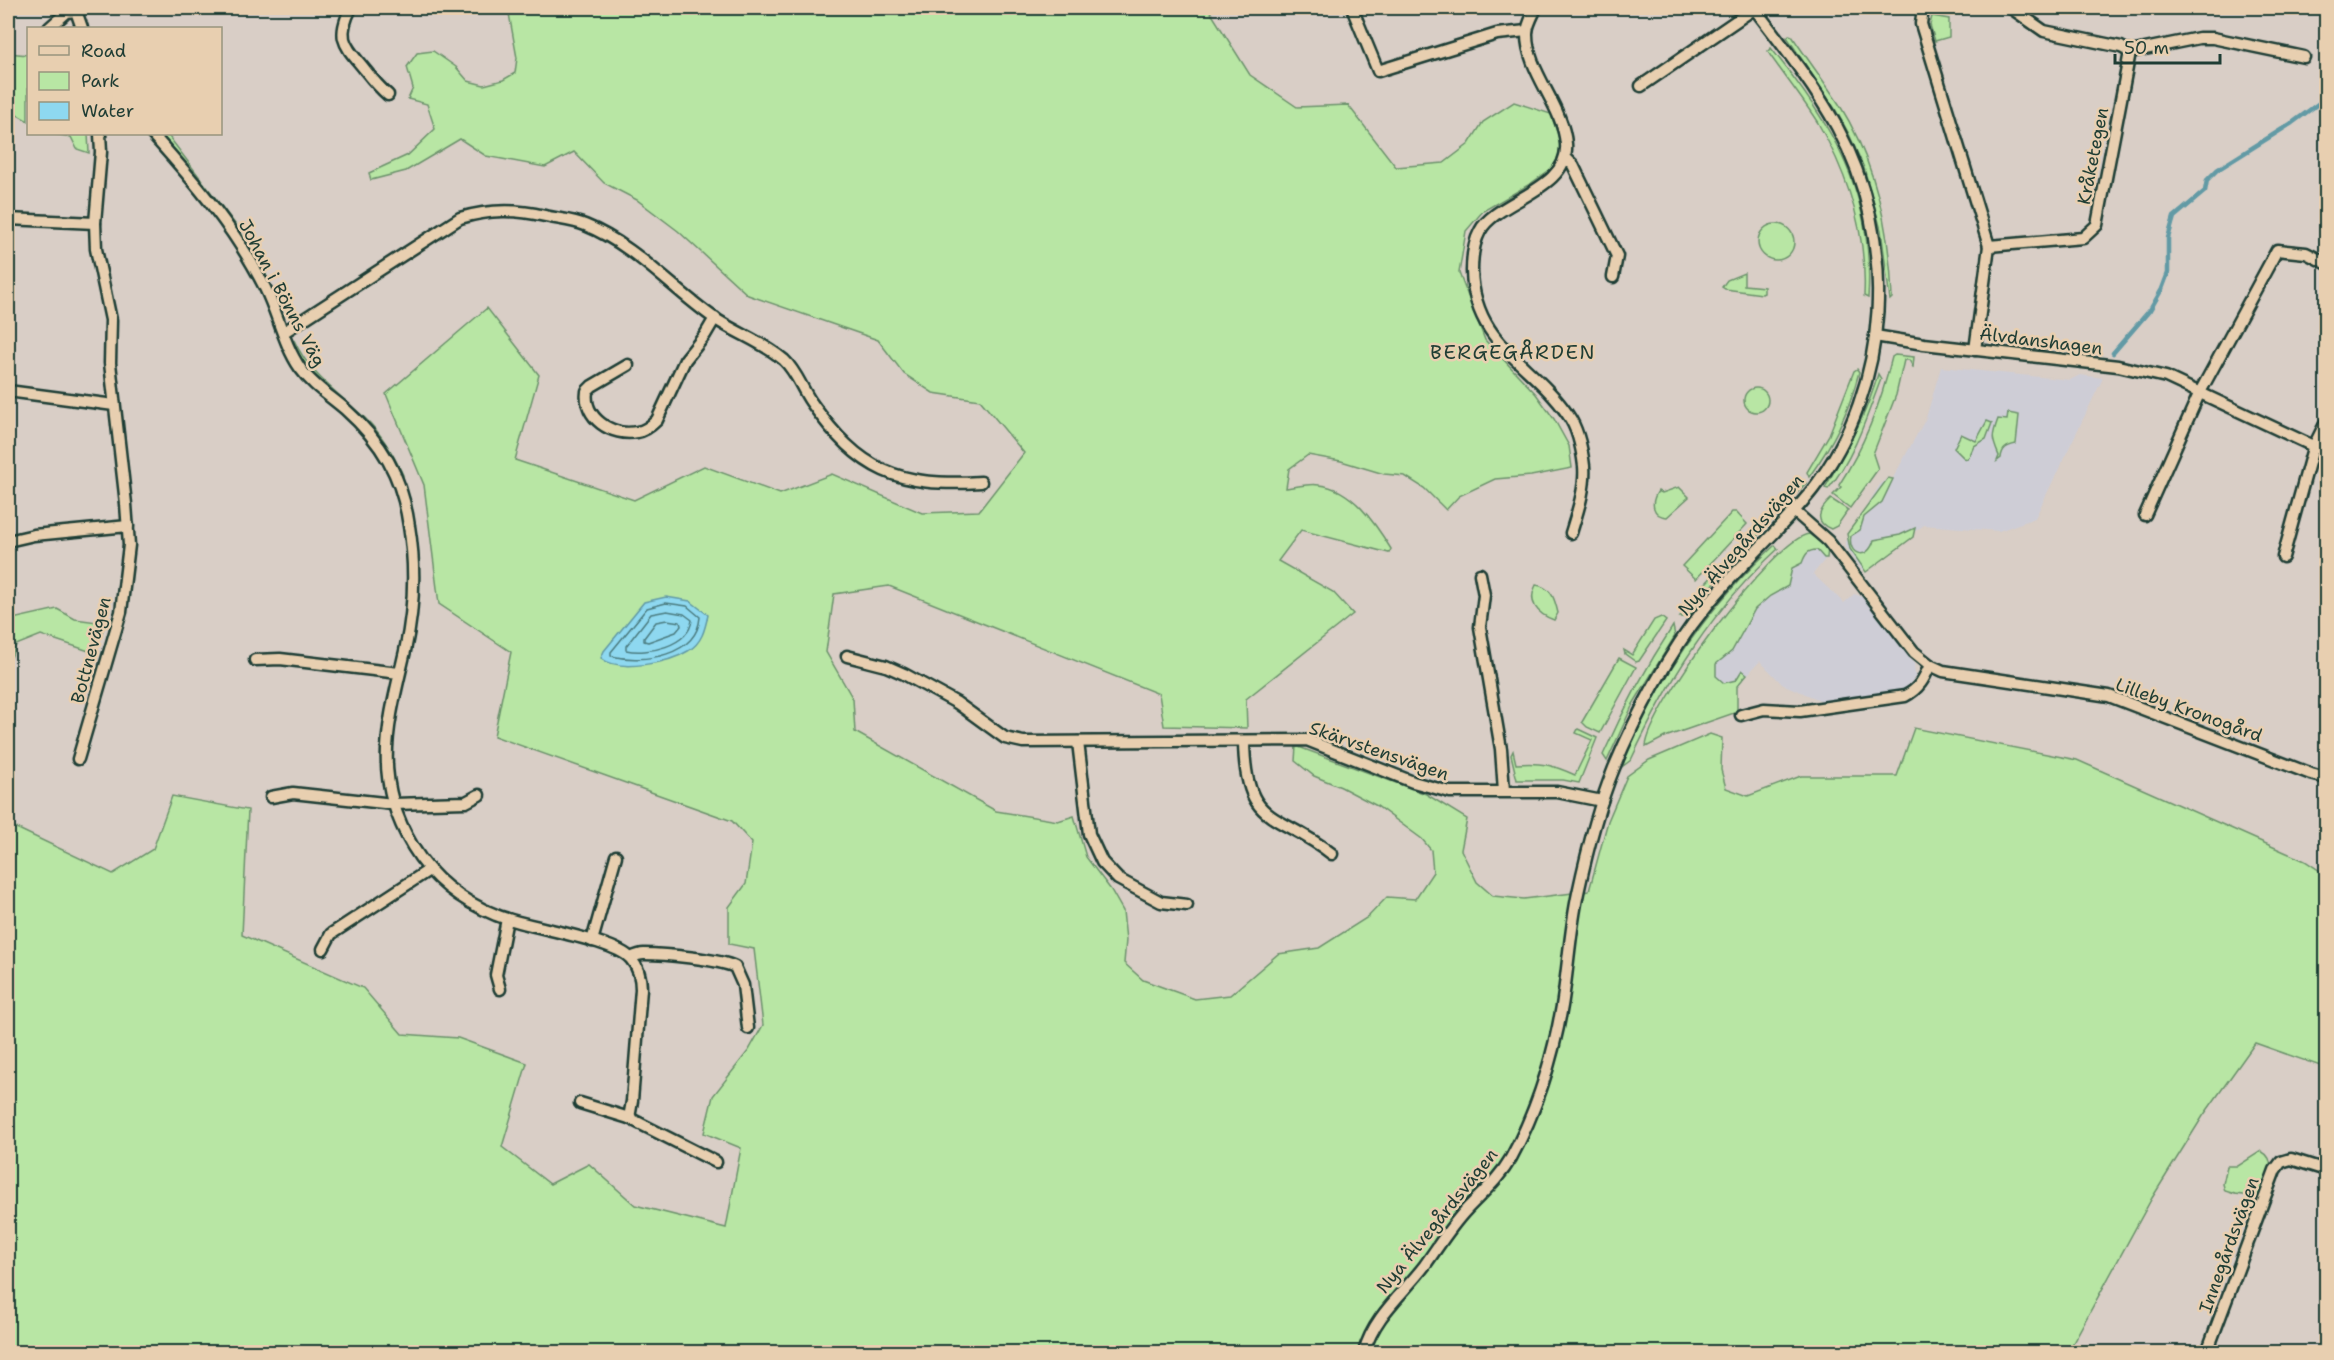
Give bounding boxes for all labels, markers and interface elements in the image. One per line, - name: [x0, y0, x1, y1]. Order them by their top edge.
- legend: [27, 27, 222, 135]
- scale bar: [2115, 27, 2220, 65]
- text: 50 m: [2124, 36, 2169, 60]
- text: Road: [81, 39, 126, 63]
- text: Park: [81, 69, 120, 93]
- text: Water: [81, 99, 134, 123]
- street label: Kråketegen: [2072, 105, 2114, 207]
- street label: Johan i Bönns Väg: [233, 215, 331, 371]
- street label: Älvdanshagen: [1978, 322, 2104, 360]
- district label: BERGEGÅRDEN: [1430, 339, 1596, 365]
- street label: Nya Älvegårdsvägen: [1673, 469, 1809, 621]
- street label: Bottnevägen: [65, 594, 117, 706]
- street label: Lilleby Kronogård: [2112, 672, 2266, 748]
- street label: Skärvstensvägen: [1306, 716, 1452, 786]
- street label: Nya Älvegårdsvägen: [1371, 1143, 1503, 1299]
- street label: Innegårdsvägen: [2193, 1174, 2265, 1316]

